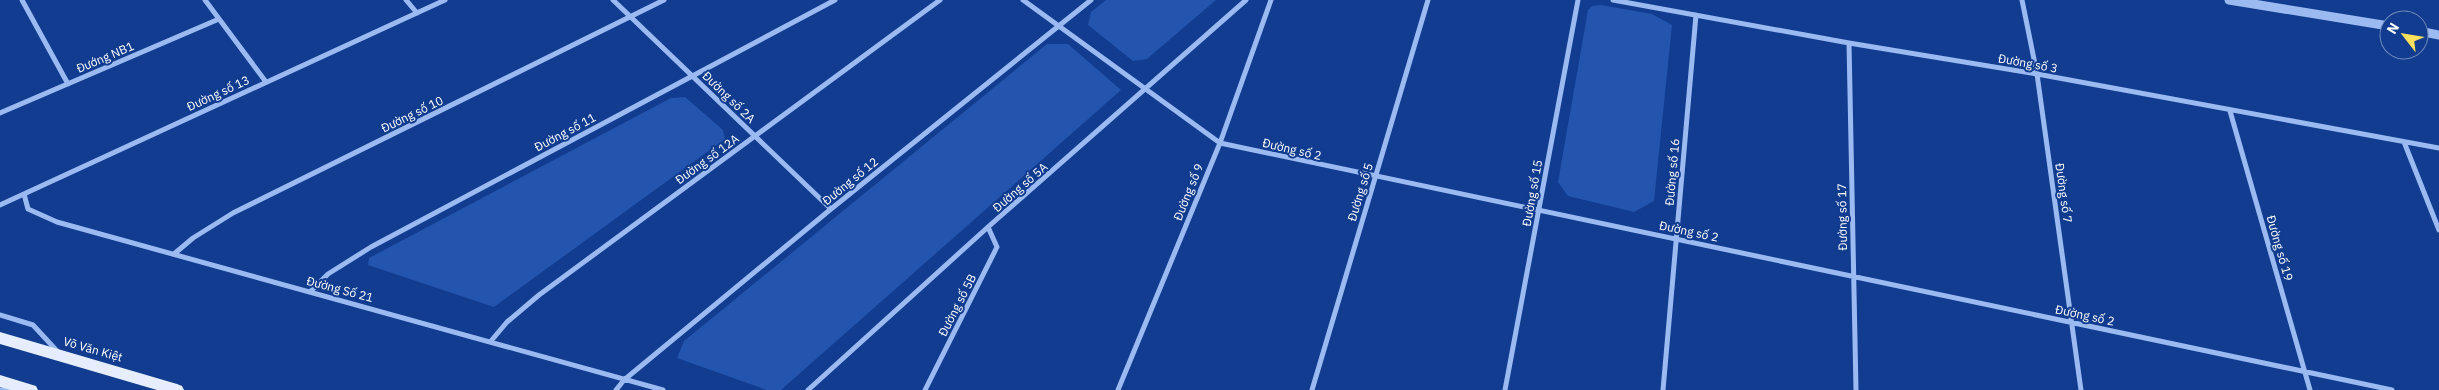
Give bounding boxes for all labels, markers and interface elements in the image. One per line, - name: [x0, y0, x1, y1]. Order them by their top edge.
- north arrow: [2379, 10, 2429, 60]
- text: N: [2383, 19, 2403, 37]
- street label: Đướng NB1: [74, 38, 136, 76]
- street label: Đường số 3: [1997, 50, 2059, 76]
- street label: Đường số 2A: [699, 68, 759, 126]
- street label: Đường số 13: [184, 72, 252, 114]
- street label: Đường số 10: [378, 92, 446, 136]
- street label: Đường số 11: [532, 110, 598, 154]
- street label: Đường số 12A: [672, 131, 742, 187]
- street label: Đường số 2: [1261, 135, 1323, 163]
- street label: Đường số 16: [1662, 138, 1682, 206]
- street label: Đường số 12: [819, 154, 881, 208]
- street label: Đường số 5A: [989, 159, 1051, 215]
- street label: Đường số 15: [1519, 159, 1545, 227]
- street label: Đường số 9: [1170, 161, 1206, 223]
- street label: Đường số 5: [1344, 161, 1376, 223]
- street label: Đường số 7: [2052, 162, 2076, 224]
- street label: Đường số 17: [1834, 183, 1850, 251]
- street label: Đường số 19: [2264, 214, 2296, 282]
- street label: Đường số 2: [1658, 217, 1720, 245]
- street label: Đường số 5B: [935, 271, 979, 339]
- street label: Đường Số 21: [305, 273, 375, 305]
- street label: Đường số 2: [2054, 301, 2116, 329]
- street label: Võ Văn Kiệt: [62, 333, 124, 365]

